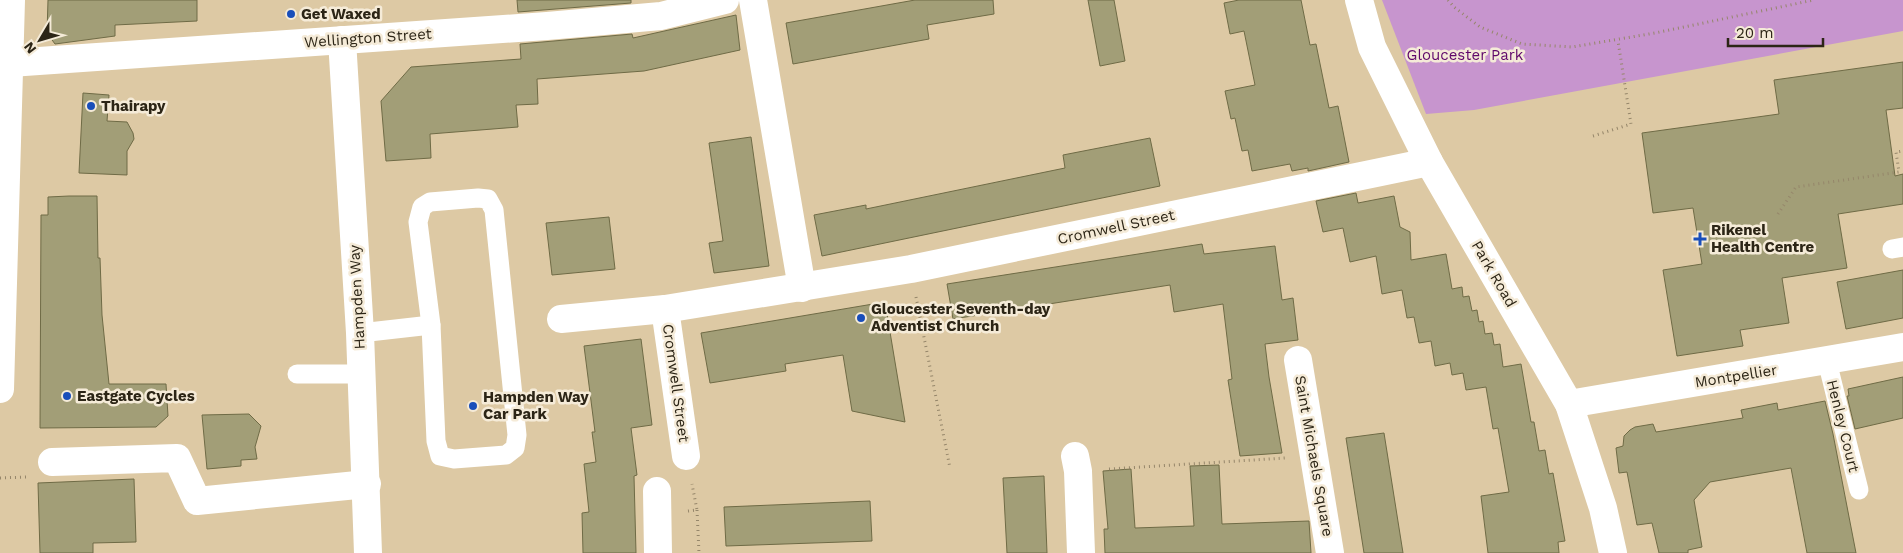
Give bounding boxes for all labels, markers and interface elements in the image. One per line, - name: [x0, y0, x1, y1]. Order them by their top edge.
- place label: Get Waxed: [301, 5, 381, 23]
- marker: Get Waxed: [285, 8, 297, 20]
- north arrow: [15, 15, 65, 65]
- scale bar: [1728, 15, 1823, 47]
- text: 20 m: [1736, 24, 1774, 42]
- street label: Wellington Street: [304, 25, 433, 51]
- text: N: [20, 39, 39, 57]
- park label: Gloucester Park: [1407, 46, 1524, 64]
- place label: Thairapy: [101, 97, 166, 115]
- marker: Thairapy: [85, 100, 97, 112]
- street label: Cromwell Street: [1056, 206, 1177, 248]
- place label: Rikenel Health Centre: [1711, 221, 1814, 256]
- marker: Rikenel Health Centre: [1693, 232, 1707, 246]
- street label: Park Road: [1468, 238, 1520, 310]
- street label: Hampden Way: [345, 244, 369, 350]
- place label: Gloucester Seventh-day Adventist Church: [871, 300, 1051, 335]
- marker: Gloucester Seventh-day Adventist Church: [855, 312, 867, 324]
- street label: Cromwell Street: [659, 323, 693, 444]
- street label: Montpellier: [1694, 361, 1778, 391]
- street label: Saint Michaels Square: [1291, 374, 1337, 538]
- street label: Henley Court: [1823, 378, 1863, 475]
- place label: Eastgate Cycles: [77, 387, 195, 405]
- place label: Hampden Way Car Park: [483, 388, 589, 423]
- marker: Eastgate Cycles: [61, 390, 73, 402]
- marker: Hampden Way Car Park: [467, 400, 479, 412]

